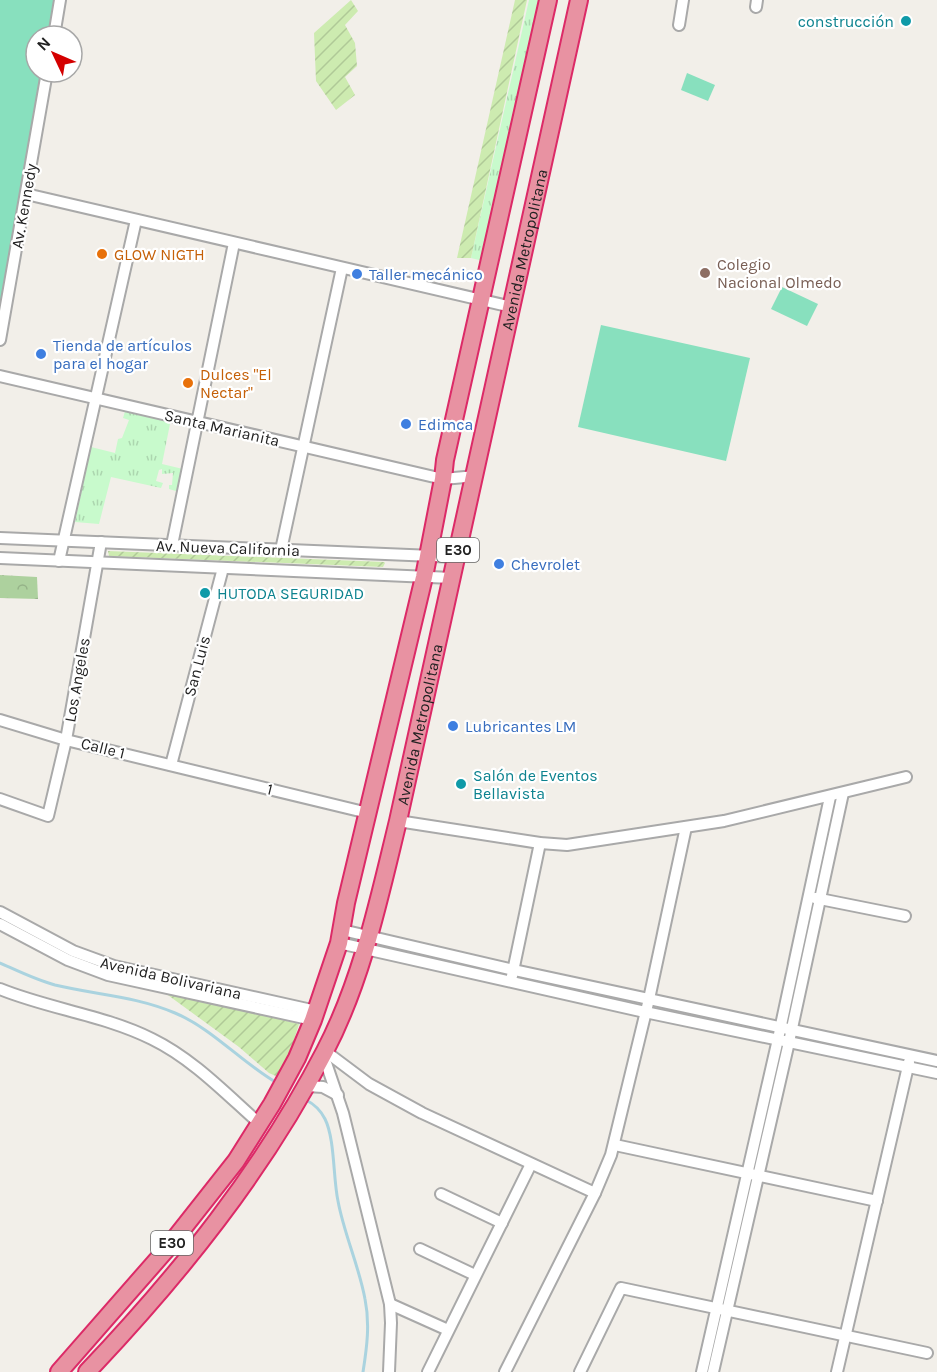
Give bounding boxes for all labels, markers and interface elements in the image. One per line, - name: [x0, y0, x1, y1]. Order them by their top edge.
- place label: construcción: [798, 12, 894, 31]
- marker: construcción: [899, 14, 913, 28]
- north arrow: [24, 24, 84, 84]
- text: N: [33, 33, 54, 55]
- street label: Av. Kennedy: [7, 162, 41, 250]
- street label: Avenida Metropolitana: [497, 167, 551, 332]
- place label: GLOW NIGTH: [114, 245, 205, 264]
- marker: GLOW NIGTH: [95, 247, 109, 261]
- place label: Colegio Nacional Olmedo: [717, 255, 841, 292]
- place label: Taller mecánico: [369, 265, 483, 284]
- marker: Colegio Nacional Olmedo: [698, 266, 712, 280]
- marker: Taller mecánico: [350, 267, 364, 281]
- place label: Tienda de artículos para el hogar: [53, 336, 192, 373]
- marker: Tienda de artículos para el hogar: [34, 347, 48, 361]
- place label: Dulces "El Nectar": [200, 365, 272, 402]
- marker: Dulces "El Nectar": [181, 376, 195, 390]
- street label: Santa Marianita: [163, 406, 281, 450]
- place label: Edimca: [418, 415, 473, 434]
- marker: Edimca: [399, 417, 413, 431]
- street label: Av. Nueva California: [156, 536, 300, 560]
- road number: E30: [437, 538, 479, 562]
- place label: Chevrolet: [511, 555, 580, 574]
- marker: Chevrolet: [492, 557, 506, 571]
- place label: HUTODA SEGURIDAD: [217, 584, 364, 603]
- marker: HUTODA SEGURIDAD: [198, 586, 212, 600]
- street label: San Luis: [180, 633, 214, 699]
- street label: Los Angeles: [60, 636, 94, 724]
- street label: Avenida Metropolitana: [392, 642, 446, 807]
- place label: Lubricantes LM: [465, 717, 576, 736]
- marker: Lubricantes LM: [446, 719, 460, 733]
- street label: Calle 1: [79, 733, 127, 763]
- place label: Salón de Eventos Bellavista: [473, 766, 598, 803]
- marker: Salón de Eventos Bellavista: [454, 777, 468, 791]
- street label: 1: [265, 779, 275, 799]
- street label: Avenida Bolivariana: [99, 953, 243, 1003]
- road number: E30: [151, 1231, 193, 1255]

